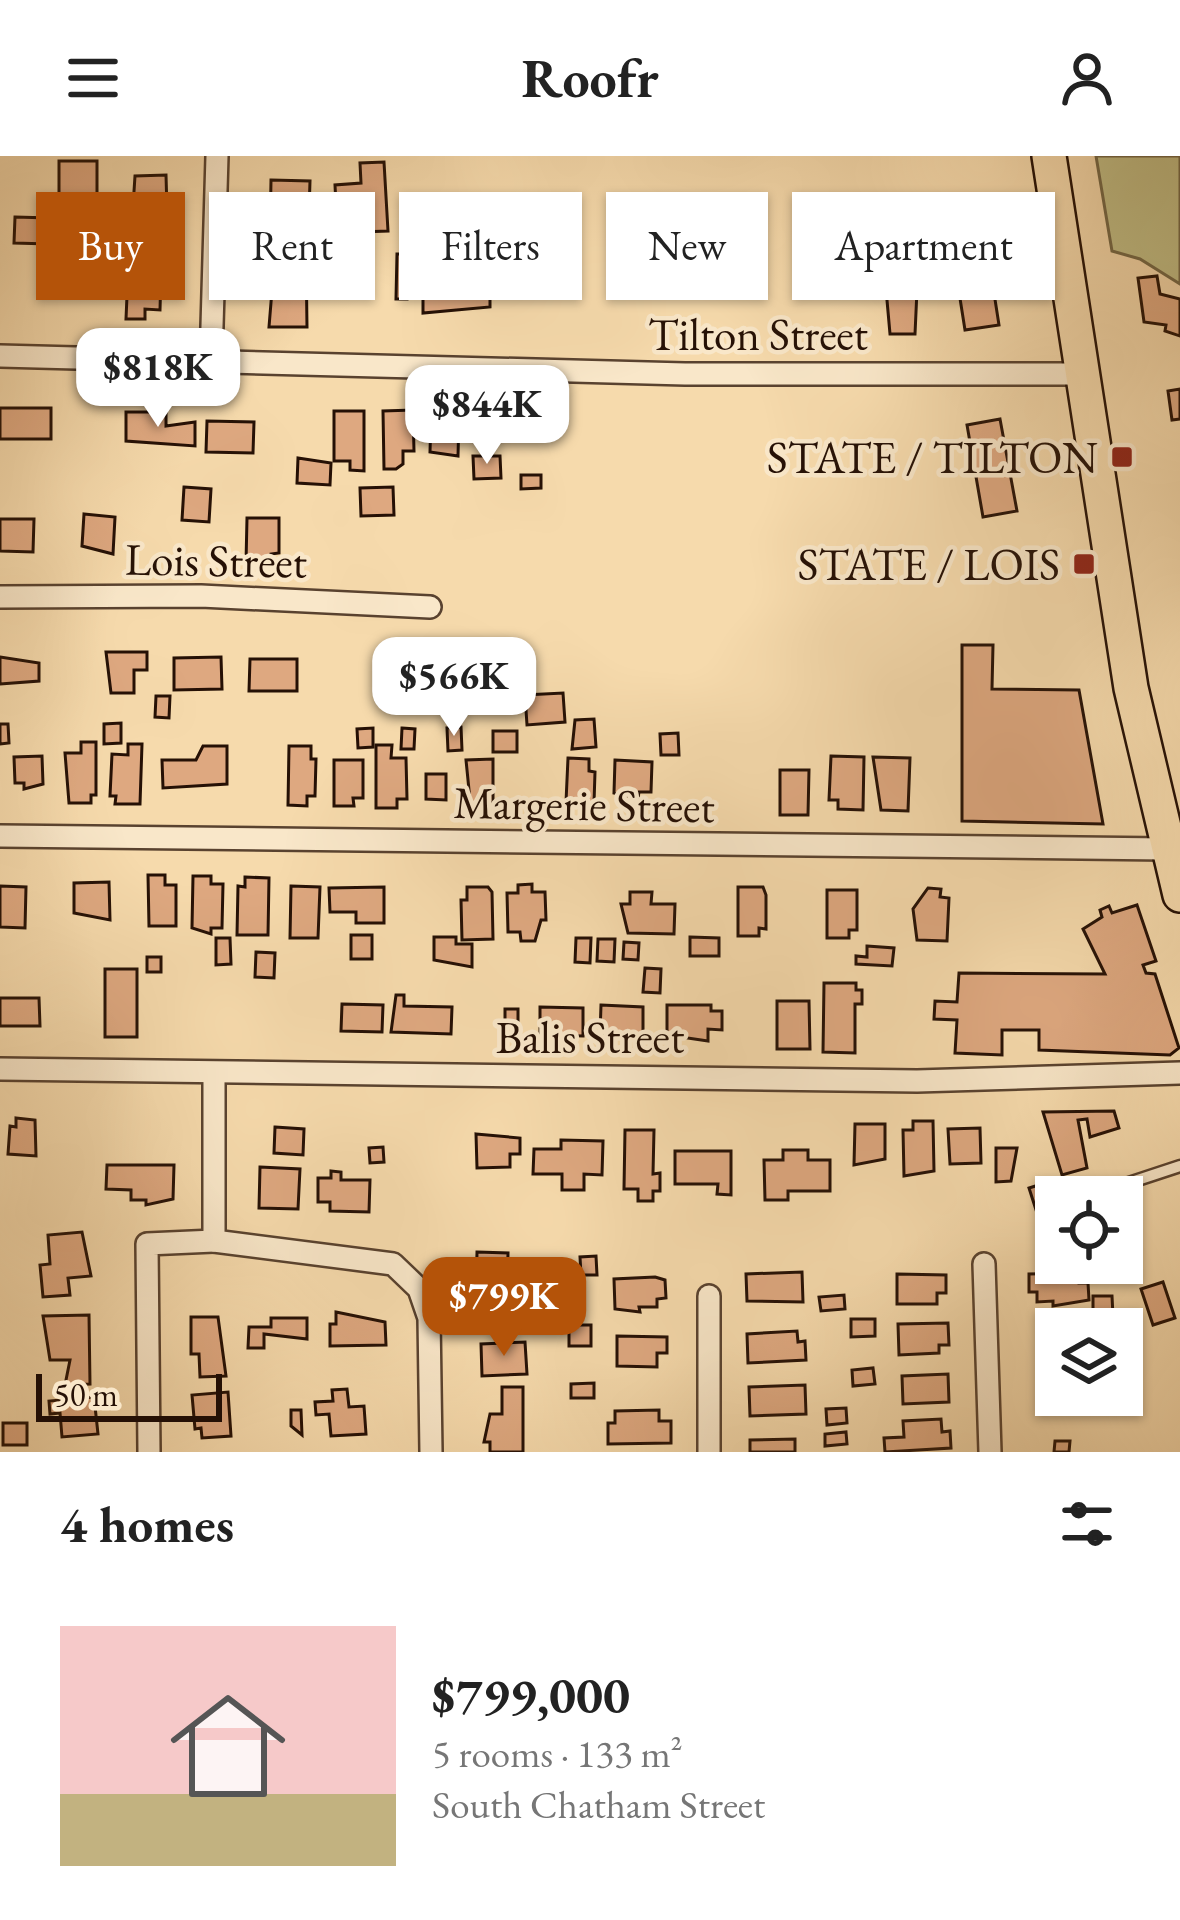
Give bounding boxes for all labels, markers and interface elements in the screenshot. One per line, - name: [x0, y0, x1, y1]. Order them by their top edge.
- text: Roofr: [521, 43, 659, 113]
- icon: menu: [60, 45, 126, 111]
- icon: person: [1054, 45, 1120, 111]
- chip: Buy: [36, 192, 185, 300]
- chip: Rent: [209, 192, 375, 300]
- chip: Filters: [399, 192, 582, 300]
- chip: New: [606, 192, 768, 300]
- chip: Apartment: [792, 192, 1055, 300]
- street label: Tilton Street: [648, 305, 868, 363]
- pin: $818K: [74, 328, 242, 430]
- text: $818K: [103, 341, 213, 392]
- pin: $844K: [403, 365, 571, 467]
- text: $844K: [432, 378, 542, 429]
- place label: STATE / TILTON: [767, 428, 1098, 486]
- marker: STATE / TILTON: [1109, 444, 1135, 470]
- street label: Lois Street: [125, 529, 307, 591]
- place label: STATE / LOIS: [798, 535, 1060, 593]
- marker: STATE / LOIS: [1071, 551, 1097, 577]
- pin: $566K: [370, 637, 538, 739]
- text: $566K: [399, 650, 509, 701]
- street label: Margerie Street: [453, 773, 715, 835]
- street label: Balis Street: [496, 1008, 684, 1066]
- map controls: [1035, 1176, 1143, 1416]
- button: locate: [1035, 1176, 1143, 1284]
- pin: $799K: [420, 1257, 588, 1359]
- text: $799K: [449, 1270, 559, 1321]
- button: layers: [1035, 1308, 1143, 1416]
- scale bar: [36, 1368, 222, 1421]
- text: 50 m: [54, 1373, 118, 1416]
- text: 4 homes: [60, 1491, 234, 1557]
- icon: filters: [1054, 1491, 1120, 1557]
- text: $799,000: [432, 1662, 630, 1728]
- icon: home: [156, 1674, 300, 1818]
- text: 5 rooms · 133 m²: [432, 1728, 683, 1779]
- text: South Chatham Street: [432, 1779, 765, 1830]

